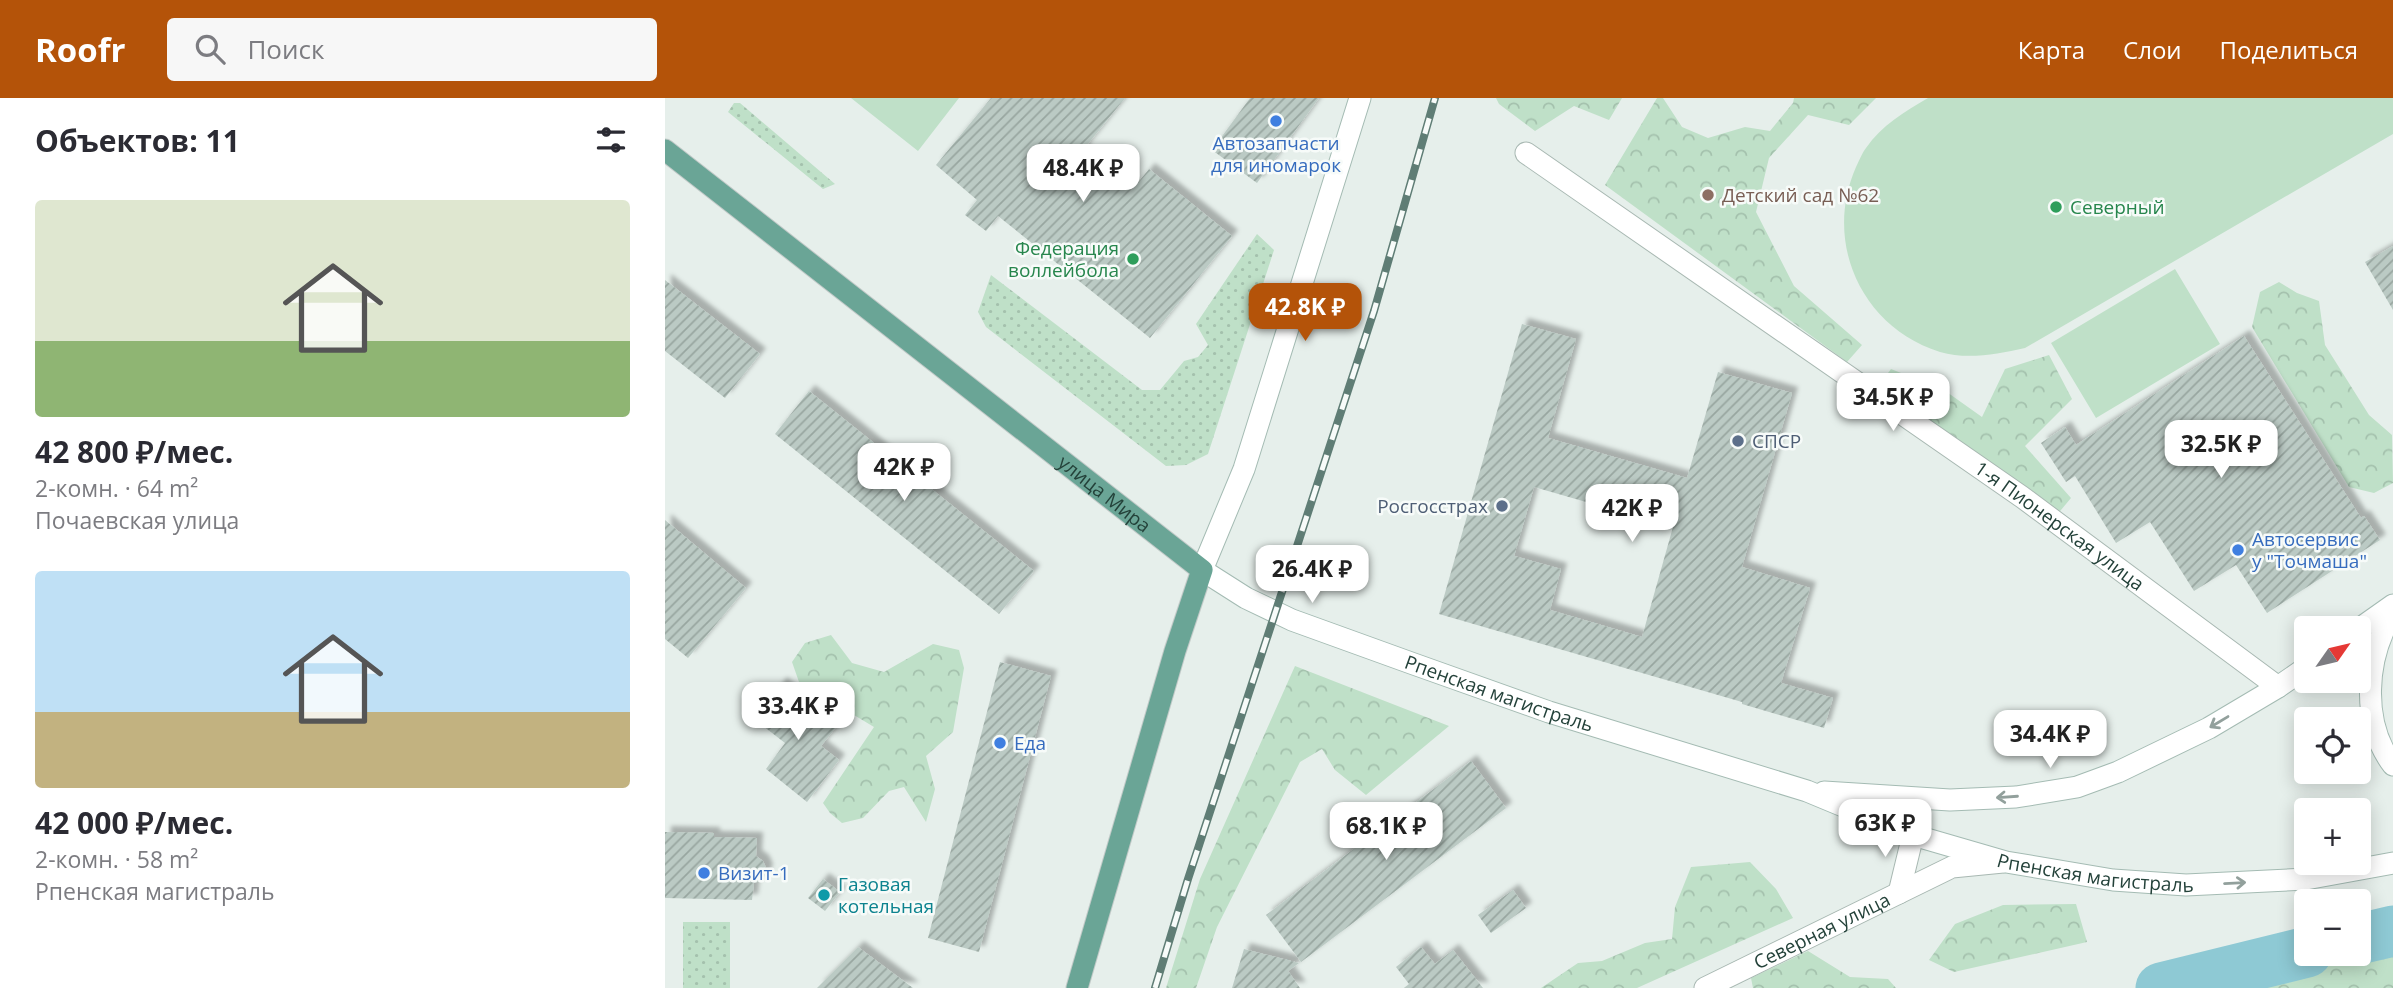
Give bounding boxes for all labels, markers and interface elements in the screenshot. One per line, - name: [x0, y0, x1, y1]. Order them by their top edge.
- search box: [167, 18, 657, 81]
- text: Roofr: [35, 27, 125, 72]
- icon: search: [191, 30, 229, 68]
- text: Поиск: [247, 31, 324, 67]
- text: Карта: [2018, 33, 2085, 66]
- text: Слои: [2123, 33, 2182, 66]
- text: Поделиться: [2220, 33, 2358, 66]
- marker: Автозапчасти для иномарок: [1268, 113, 1284, 129]
- text: Объектов: 11: [35, 120, 240, 161]
- icon: filters: [592, 121, 630, 159]
- place label: Автозапчасти для иномарок: [1211, 130, 1341, 178]
- pin: 48.4K ₽: [1018, 144, 1148, 204]
- text: 48.4K ₽: [1043, 151, 1123, 183]
- place label: Детский сад №62: [1722, 182, 1879, 208]
- marker: Детский сад №62: [1700, 187, 1716, 203]
- place label: Северный: [2070, 194, 2165, 220]
- marker: Северный: [2048, 199, 2064, 215]
- place label: Федерация воллейбола: [1008, 235, 1119, 283]
- icon: home: [270, 245, 396, 371]
- marker: Федерация воллейбола: [1125, 251, 1141, 267]
- pin: 42.8K ₽: [1240, 284, 1370, 343]
- text: 42.8K ₽: [1265, 290, 1345, 322]
- pin: 34.5K ₽: [1828, 374, 1958, 433]
- text: 34.5K ₽: [1853, 380, 1933, 412]
- pin: 32.5K ₽: [2156, 420, 2286, 480]
- text: 32.5K ₽: [2181, 427, 2261, 459]
- place label: СПСР: [1752, 428, 1801, 454]
- text: 42 800 ₽/мес.: [35, 431, 233, 472]
- marker: СПСР: [1730, 433, 1746, 449]
- pin: 42K ₽: [855, 444, 953, 503]
- street label: улица Мира: [1053, 449, 1156, 538]
- text: 42K ₽: [874, 450, 934, 482]
- street label: 1-я Пионерская улица: [1970, 455, 2150, 597]
- text: 2-комн. · 64 m²: [35, 472, 198, 504]
- pin: 42K ₽: [1583, 484, 1681, 544]
- text: 42K ₽: [1602, 491, 1662, 523]
- place label: Росгосстрах: [1377, 493, 1488, 519]
- marker: Росгосстрах: [1494, 498, 1510, 514]
- text: Почаевская улица: [35, 504, 239, 536]
- place label: Автосервис у "Точмаша": [2252, 526, 2367, 574]
- marker: Автосервис у "Точмаша": [2230, 542, 2246, 558]
- pin: 26.4K ₽: [1247, 546, 1377, 605]
- text: 26.4K ₽: [1272, 552, 1352, 584]
- icon: home: [270, 616, 396, 742]
- north arrow: [2294, 616, 2371, 693]
- map controls: [2294, 616, 2371, 966]
- street label: Рпенская магистраль: [1401, 649, 1597, 738]
- pin: 33.4K ₽: [733, 682, 863, 742]
- text: 33.4K ₽: [758, 689, 838, 721]
- button: locate: [2294, 707, 2371, 784]
- pin: 34.4K ₽: [1985, 710, 2115, 770]
- one-way arrow: [2210, 715, 2230, 729]
- text: 34.4K ₽: [2010, 717, 2090, 749]
- place label: Еда: [1014, 730, 1046, 756]
- marker: Еда: [992, 735, 1008, 751]
- one-way arrow: [1996, 791, 2019, 804]
- button: +: [2294, 798, 2371, 875]
- pin: 63K ₽: [1836, 800, 1934, 859]
- text: 42 000 ₽/мес.: [35, 802, 233, 843]
- pin: 68.1K ₽: [1321, 802, 1451, 862]
- text: 63K ₽: [1855, 806, 1915, 838]
- text: 68.1K ₽: [1346, 809, 1426, 841]
- text: 2-комн. · 58 m²: [35, 843, 198, 875]
- street label: Рпенская магистраль: [1994, 847, 2194, 898]
- place label: Визит-1: [718, 860, 790, 886]
- marker: Визит-1: [696, 865, 712, 881]
- place label: Газовая котельная: [838, 871, 934, 919]
- text: Рпенская магистраль: [35, 875, 275, 907]
- one-way arrow: [2224, 876, 2247, 889]
- street label: Северная улица: [1749, 886, 1894, 975]
- marker: Газовая котельная: [816, 887, 832, 903]
- button: −: [2294, 889, 2371, 966]

